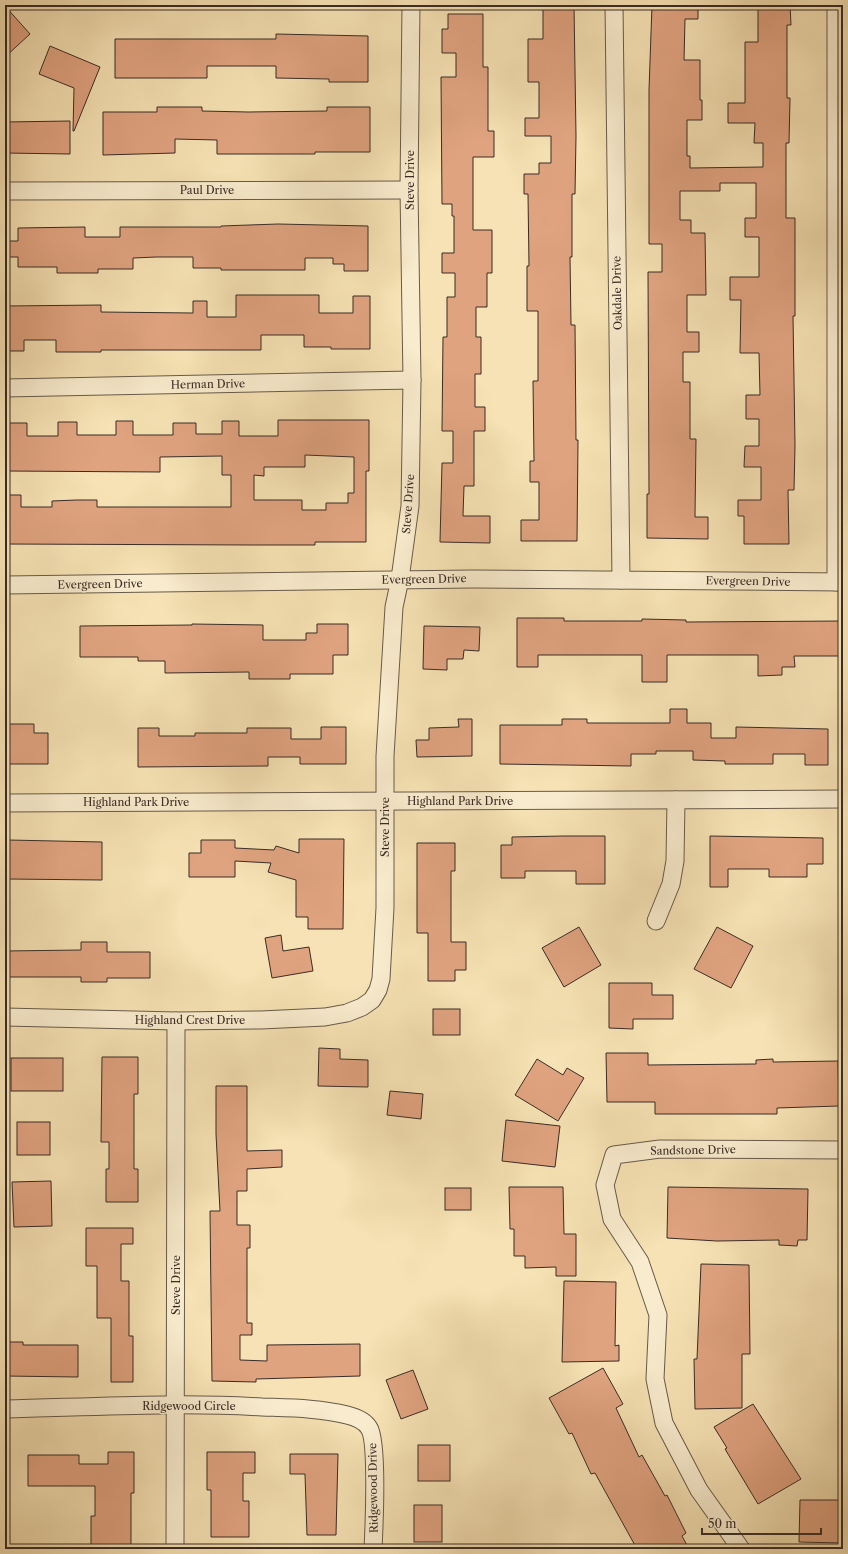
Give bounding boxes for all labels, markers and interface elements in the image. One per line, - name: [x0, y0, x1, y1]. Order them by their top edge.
- street label: Steve Drive: [403, 150, 417, 210]
- street label: Paul Drive: [180, 183, 234, 197]
- street label: Oakdale Drive: [609, 256, 625, 330]
- street label: Herman Drive: [171, 376, 245, 392]
- street label: Steve Drive: [399, 474, 417, 534]
- street label: Evergreen Drive: [381, 571, 467, 587]
- street label: Evergreen Drive: [705, 573, 791, 589]
- street label: Evergreen Drive: [57, 576, 143, 592]
- street label: Highland Park Drive: [407, 794, 513, 808]
- street label: Highland Park Drive: [83, 795, 189, 809]
- street label: Steve Drive: [378, 797, 392, 857]
- street label: Highland Crest Drive: [135, 1013, 245, 1027]
- street label: Sandstone Drive: [650, 1142, 736, 1158]
- street label: Steve Drive: [169, 1255, 183, 1315]
- street label: Ridgewood Circle: [142, 1399, 236, 1413]
- street label: Ridgewood Drive: [365, 1443, 381, 1533]
- scale bar: [702, 1510, 821, 1536]
- text: 50 m: [708, 1516, 737, 1531]

